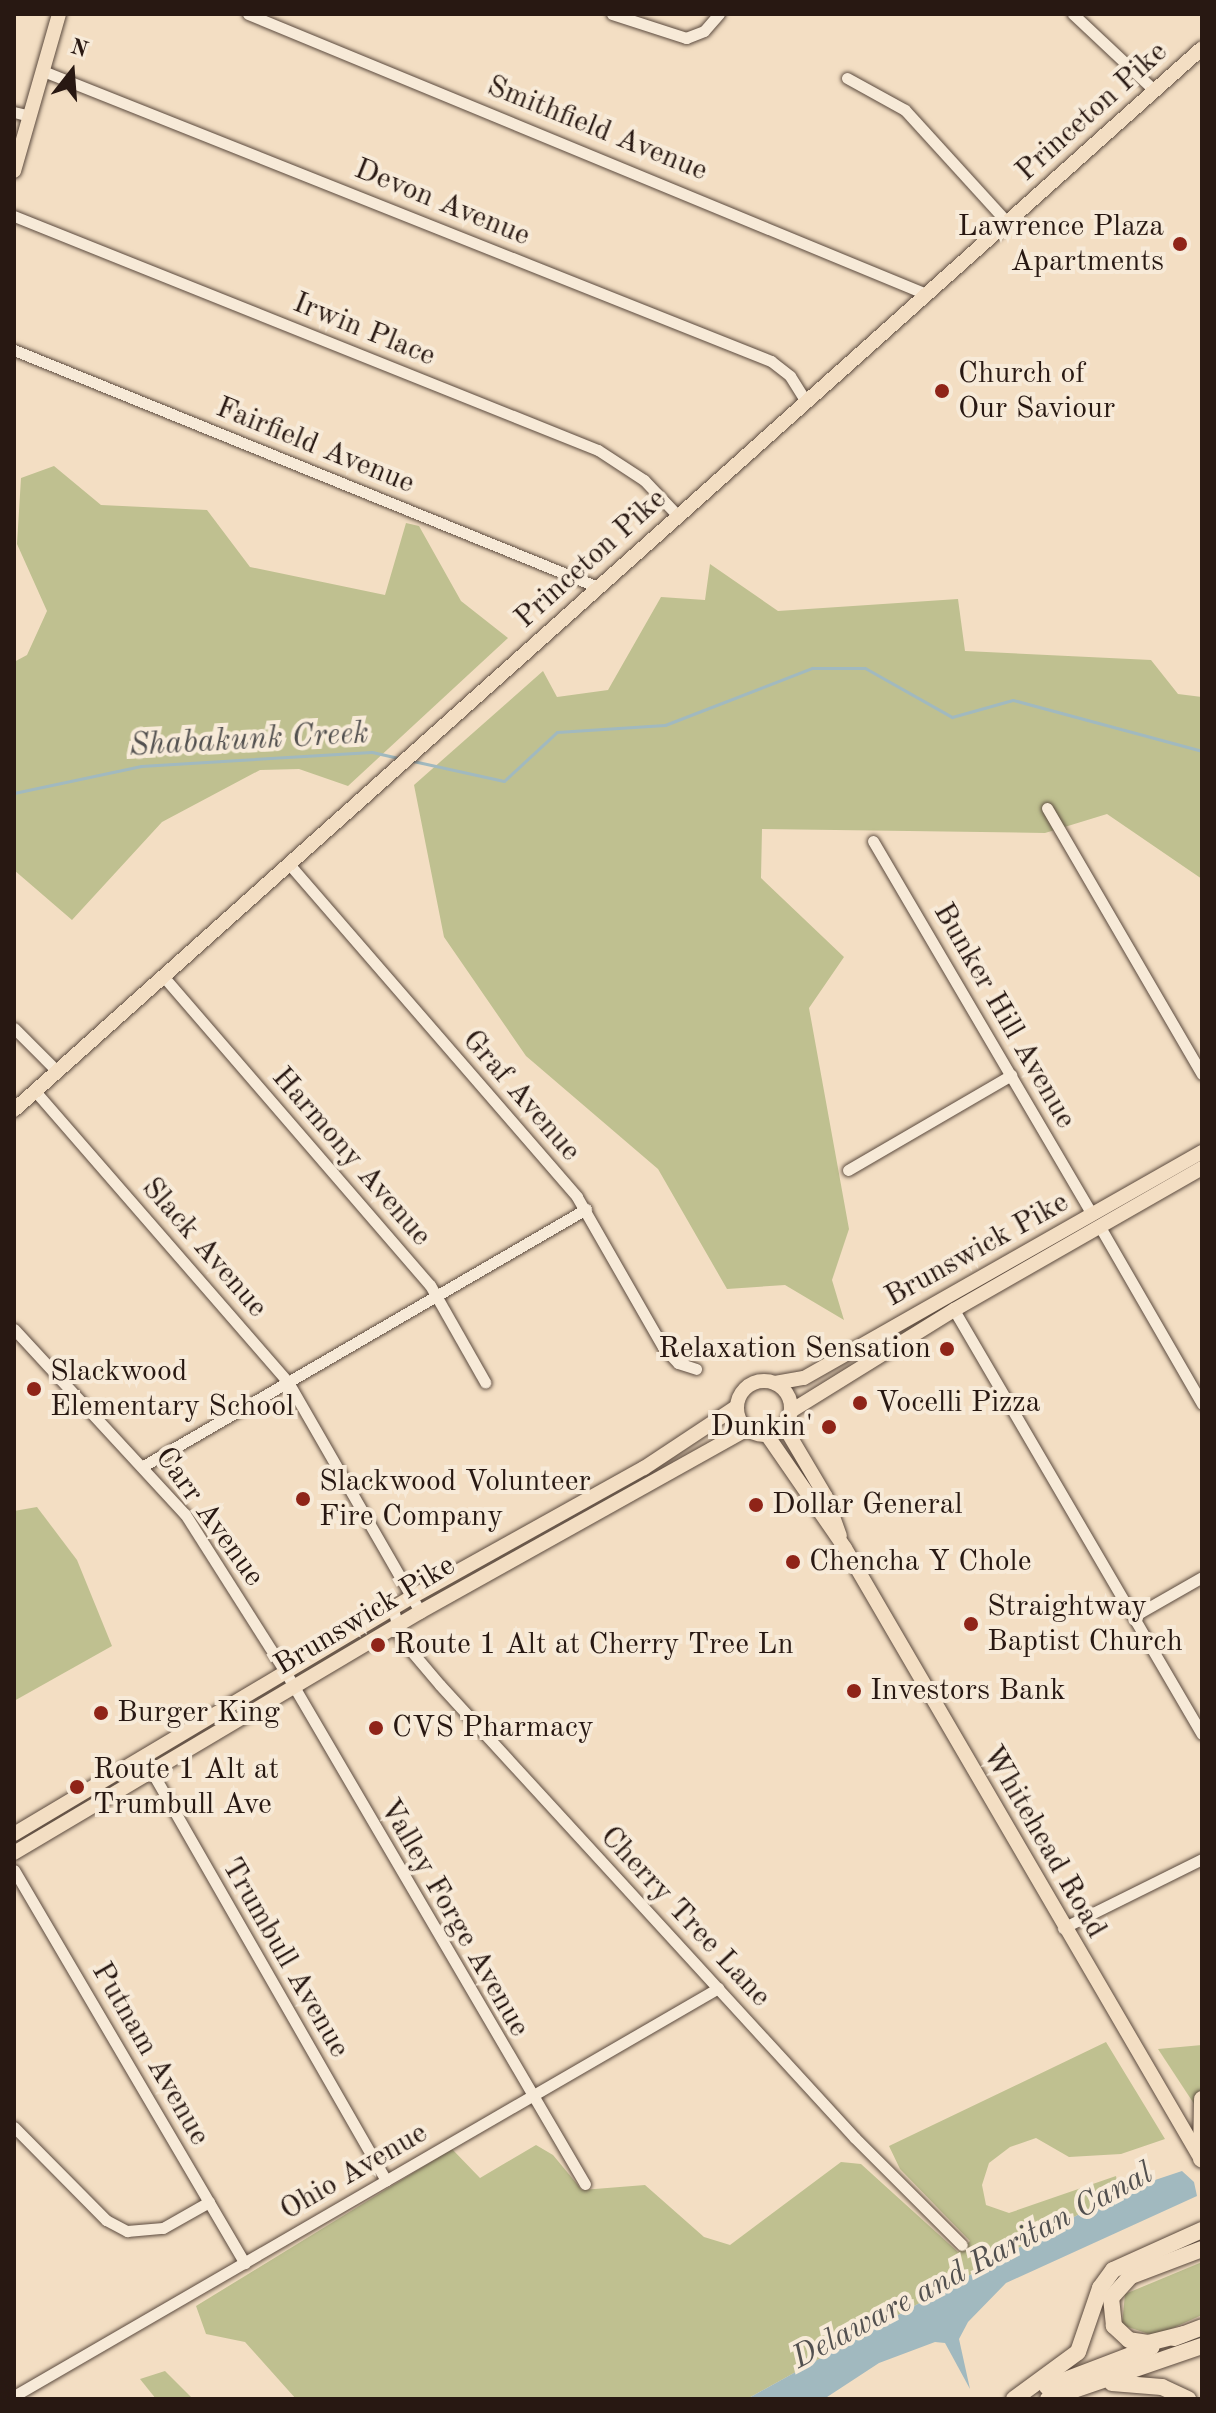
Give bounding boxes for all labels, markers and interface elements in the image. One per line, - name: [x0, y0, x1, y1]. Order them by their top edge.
- north arrow: [32, 32, 112, 112]
- street label: Princeton Pike: [1009, 34, 1175, 190]
- text: N: [68, 36, 90, 62]
- street label: Smithfield Avenue: [482, 68, 712, 190]
- street label: Devon Avenue: [349, 151, 535, 255]
- place label: Lawrence Plaza Apartments: [958, 209, 1164, 280]
- marker: Lawrence Plaza Apartments: [1171, 235, 1189, 253]
- street label: Irwin Place: [288, 285, 440, 375]
- place label: Church of Our Saviour: [958, 356, 1115, 426]
- marker: Church of Our Saviour: [933, 382, 951, 400]
- street label: Fairfield Avenue: [211, 390, 419, 502]
- street label: Princeton Pike: [508, 481, 674, 637]
- water label: Shabakunk Creek: [128, 716, 370, 766]
- street label: Bunker Hill Avenue: [925, 897, 1083, 1135]
- street label: Graf Avenue: [454, 1023, 588, 1169]
- street label: Harmony Avenue: [264, 1060, 438, 1254]
- street label: Slack Avenue: [133, 1171, 275, 1325]
- street label: Brunswick Pike: [879, 1185, 1075, 1315]
- place label: Relaxation Sensation: [658, 1331, 931, 1367]
- marker: Relaxation Sensation: [938, 1340, 956, 1358]
- place label: Slackwood Elementary School: [50, 1354, 294, 1424]
- marker: Slackwood Elementary School: [25, 1380, 43, 1398]
- place label: Vocelli Pizza: [876, 1385, 1040, 1421]
- marker: Vocelli Pizza: [851, 1394, 869, 1412]
- place label: Dunkin': [710, 1409, 813, 1445]
- marker: Dunkin': [820, 1418, 838, 1436]
- street label: Carr Avenue: [146, 1440, 272, 1594]
- place label: Slackwood Volunteer Fire Company: [319, 1464, 591, 1534]
- place label: Dollar General: [772, 1487, 963, 1523]
- marker: Slackwood Volunteer Fire Company: [294, 1490, 312, 1508]
- marker: Dollar General: [747, 1496, 765, 1514]
- place label: Chencha Y Chole: [809, 1544, 1031, 1580]
- street label: Brunswick Pike: [268, 1548, 462, 1684]
- marker: Chencha Y Chole: [784, 1553, 802, 1571]
- place label: Straightway Baptist Church: [987, 1589, 1183, 1660]
- marker: Straightway Baptist Church: [962, 1615, 980, 1633]
- place label: Route 1 Alt at Cherry Tree Ln: [394, 1627, 794, 1663]
- marker: Route 1 Alt at Cherry Tree Ln: [369, 1636, 387, 1654]
- place label: Investors Bank: [870, 1673, 1066, 1709]
- marker: Investors Bank: [845, 1682, 863, 1700]
- place label: Burger King: [117, 1695, 280, 1731]
- marker: Burger King: [92, 1704, 110, 1722]
- place label: CVS Pharmacy: [392, 1710, 594, 1746]
- marker: CVS Pharmacy: [367, 1719, 385, 1737]
- street label: Whitehead Road: [974, 1739, 1114, 1945]
- place label: Route 1 Alt at Trumbull Ave: [93, 1752, 279, 1822]
- marker: Route 1 Alt at Trumbull Ave: [68, 1778, 86, 1796]
- street label: Valley Forge Avenue: [371, 1793, 537, 2043]
- street label: Cherry Tree Lane: [592, 1819, 778, 2015]
- street label: Trumbull Avenue: [213, 1852, 357, 2064]
- street label: Putnam Avenue: [83, 1956, 217, 2152]
- street label: Ohio Avenue: [274, 2115, 434, 2229]
- water label: Delaware and Raritan Canal: [786, 2155, 1160, 2379]

